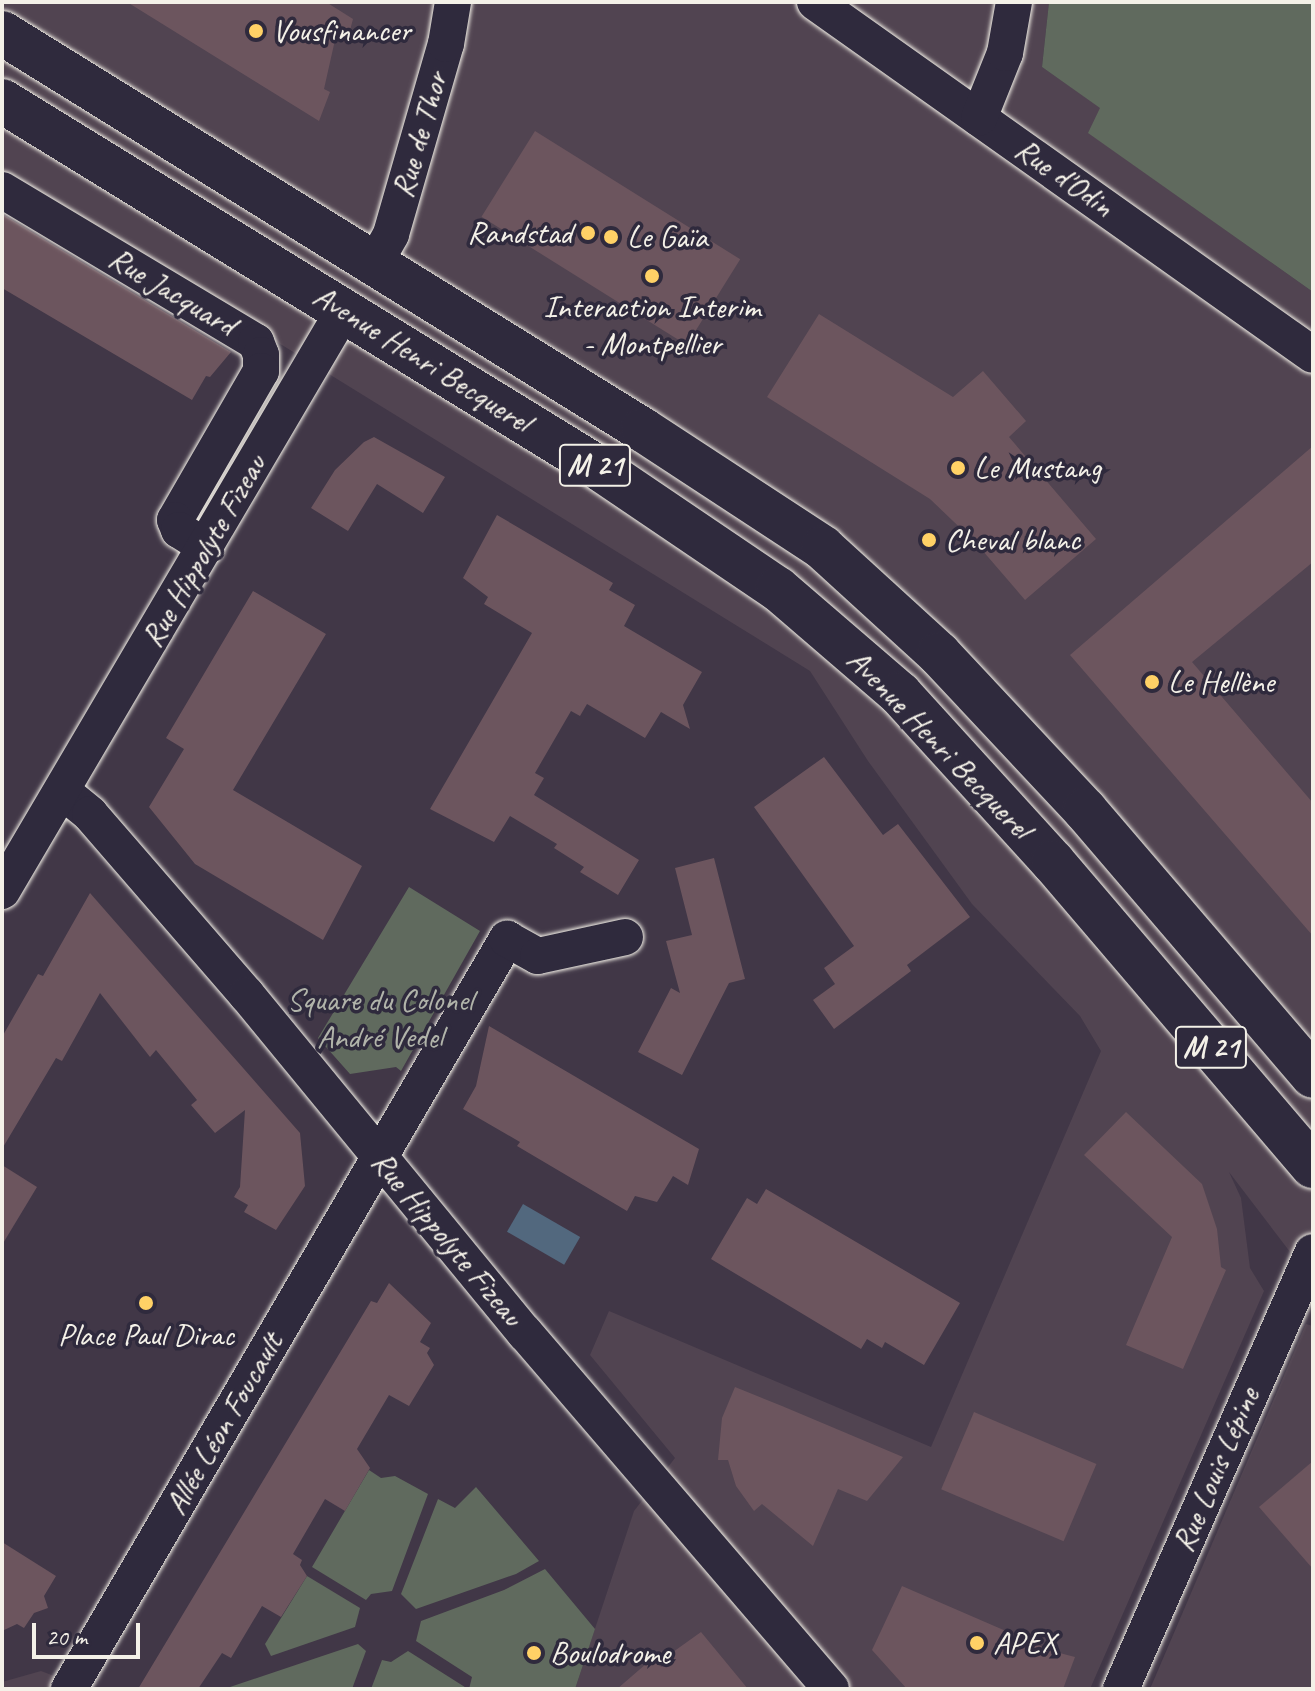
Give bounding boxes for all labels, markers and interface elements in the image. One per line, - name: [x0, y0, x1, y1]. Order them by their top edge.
- place label: Vousfinancer: [272, 12, 411, 50]
- marker: Vousfinancer: [247, 22, 265, 40]
- street label: Rue de Thor: [384, 67, 456, 203]
- street label: Rue d'Odin: [1007, 130, 1121, 226]
- place label: Randstad: [467, 214, 572, 252]
- place label: Le Gaïa: [627, 218, 708, 256]
- marker: Randstad: [579, 224, 597, 242]
- marker: Le Gaïa: [602, 228, 620, 246]
- street label: Rue Jacquard: [101, 239, 243, 345]
- marker: Interaction Interim - Montpellier: [643, 267, 661, 285]
- street label: Avenue Henri Becquerel: [306, 277, 538, 441]
- place label: Interaction Interim - Montpellier: [544, 289, 760, 364]
- road number: M 21: [557, 439, 633, 491]
- street label: Rue Hippolyte Fizeau: [133, 447, 275, 655]
- place label: Le Mustang: [974, 449, 1100, 487]
- marker: Le Mustang: [949, 459, 967, 477]
- place label: Cheval blanc: [945, 521, 1081, 559]
- marker: Cheval blanc: [920, 531, 938, 549]
- street label: Avenue Henri Becquerel: [838, 641, 1040, 847]
- place label: Le Hellène: [1168, 663, 1275, 701]
- marker: Le Hellène: [1143, 673, 1161, 691]
- park label: Square du Colonel André Vedel: [287, 982, 473, 1057]
- road number: M 21: [1173, 1021, 1249, 1073]
- street label: Rue Hippolyte Fizeau: [362, 1143, 532, 1335]
- marker: Place Paul Dirac: [137, 1294, 155, 1312]
- place label: Place Paul Dirac: [57, 1316, 235, 1354]
- street label: Allée Léon Foucault: [157, 1327, 291, 1521]
- street label: Rue Louis Lépine: [1164, 1382, 1268, 1558]
- scale bar: [36, 1607, 144, 1657]
- text: 20 m: [46, 1622, 87, 1652]
- place label: APEX: [993, 1624, 1057, 1662]
- place label: Boulodrome: [550, 1634, 670, 1672]
- marker: APEX: [968, 1634, 986, 1652]
- marker: Boulodrome: [525, 1644, 543, 1662]

